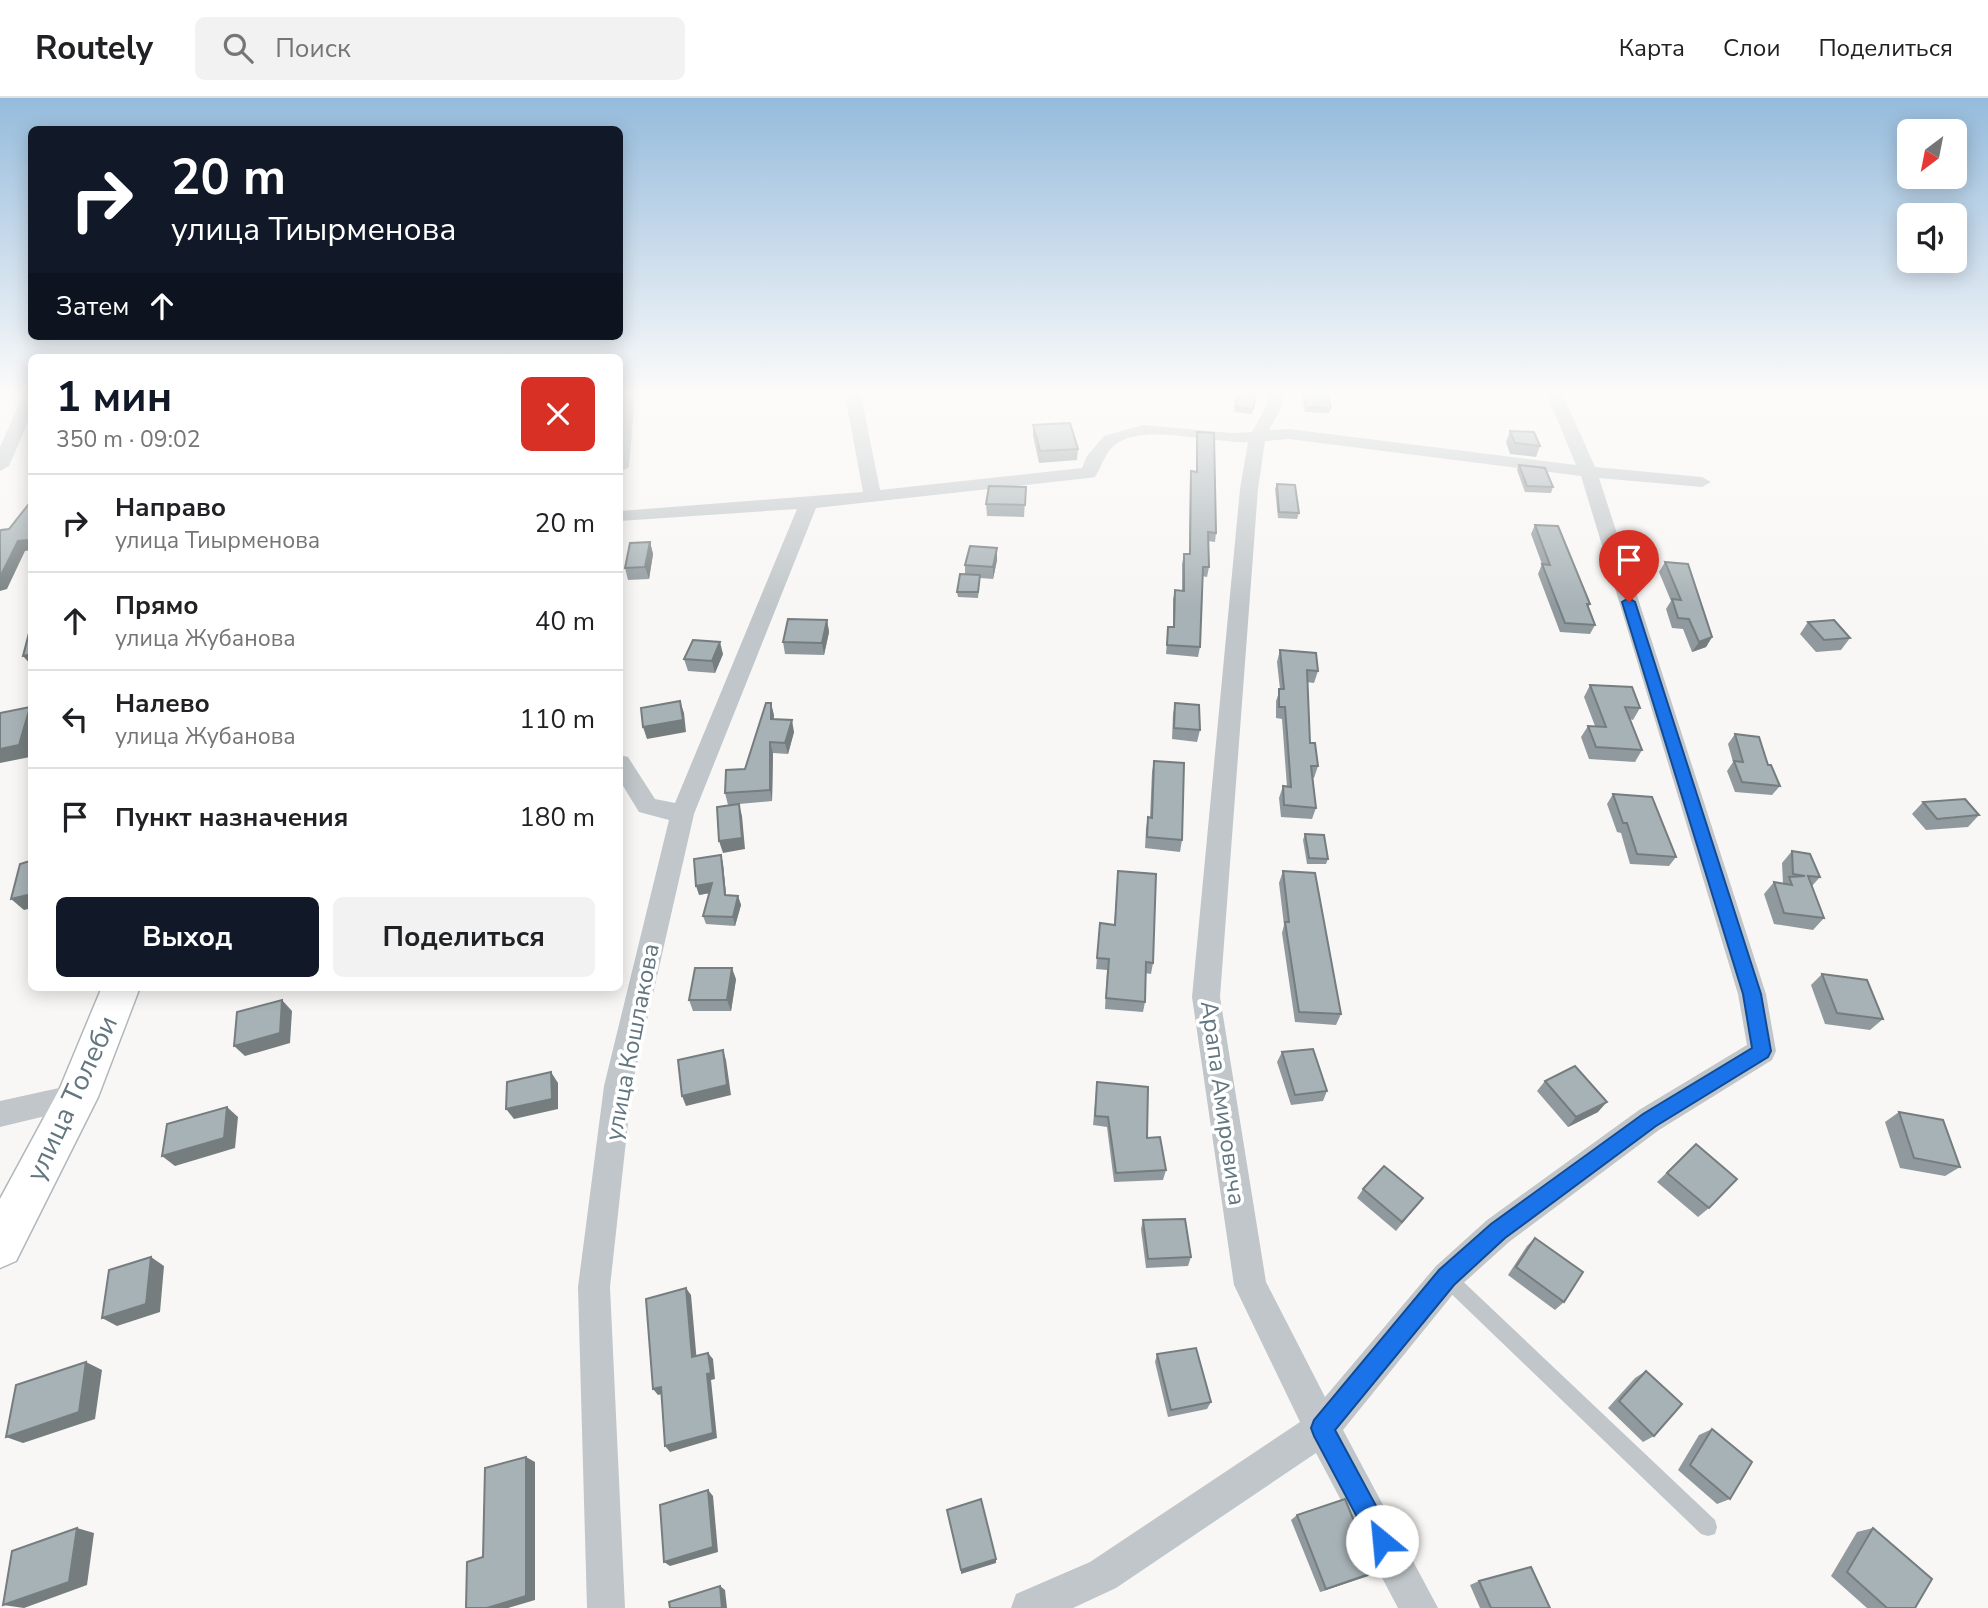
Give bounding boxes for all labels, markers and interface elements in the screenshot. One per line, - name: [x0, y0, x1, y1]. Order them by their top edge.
- search box: [195, 17, 685, 80]
- text: Routely: [35, 26, 153, 71]
- icon: search: [219, 29, 257, 67]
- text: Поиск: [275, 31, 351, 66]
- text: Карта: [1619, 32, 1685, 64]
- text: Слои: [1723, 32, 1780, 64]
- text: Поделиться: [1818, 32, 1953, 64]
- north arrow: [1897, 119, 1967, 189]
- map controls: [1897, 119, 1967, 273]
- text: 20 m: [171, 144, 286, 211]
- icon: right: [56, 154, 147, 245]
- button: sound: [1897, 203, 1967, 273]
- text: улица Тиырменова: [171, 208, 456, 251]
- icon: ahead: [143, 287, 181, 325]
- text: Затем: [56, 289, 129, 324]
- text: 1 мин: [56, 369, 172, 426]
- button: close: [521, 377, 595, 451]
- text: 350 m · 09:02: [56, 424, 201, 455]
- text: Направо: [115, 490, 226, 525]
- icon: right: [56, 504, 94, 542]
- text: 20 m: [535, 506, 595, 541]
- text: улица Тиырменова: [115, 525, 320, 556]
- pin: [1599, 530, 1659, 602]
- icon: arrive: [1610, 541, 1648, 579]
- text: Прямо: [115, 588, 199, 623]
- icon: ahead: [56, 602, 94, 640]
- text: 40 m: [535, 604, 595, 639]
- text: улица Жубанова: [115, 623, 296, 654]
- text: Налево: [115, 686, 210, 721]
- icon: left: [56, 700, 94, 738]
- text: 110 m: [519, 702, 595, 737]
- text: улица Жубанова: [115, 721, 296, 752]
- icon: arrive: [56, 798, 94, 836]
- text: Пункт назначения: [115, 800, 348, 835]
- text: 180 m: [519, 800, 595, 835]
- button: Выход: [56, 897, 319, 977]
- button: Поделиться: [333, 897, 595, 977]
- street label: улица Кошлакова: [597, 941, 667, 1143]
- street label: Арапа Амировича: [1193, 999, 1253, 1207]
- street label: улица Толеби: [17, 1009, 127, 1188]
- position arrow: [1345, 1504, 1419, 1578]

